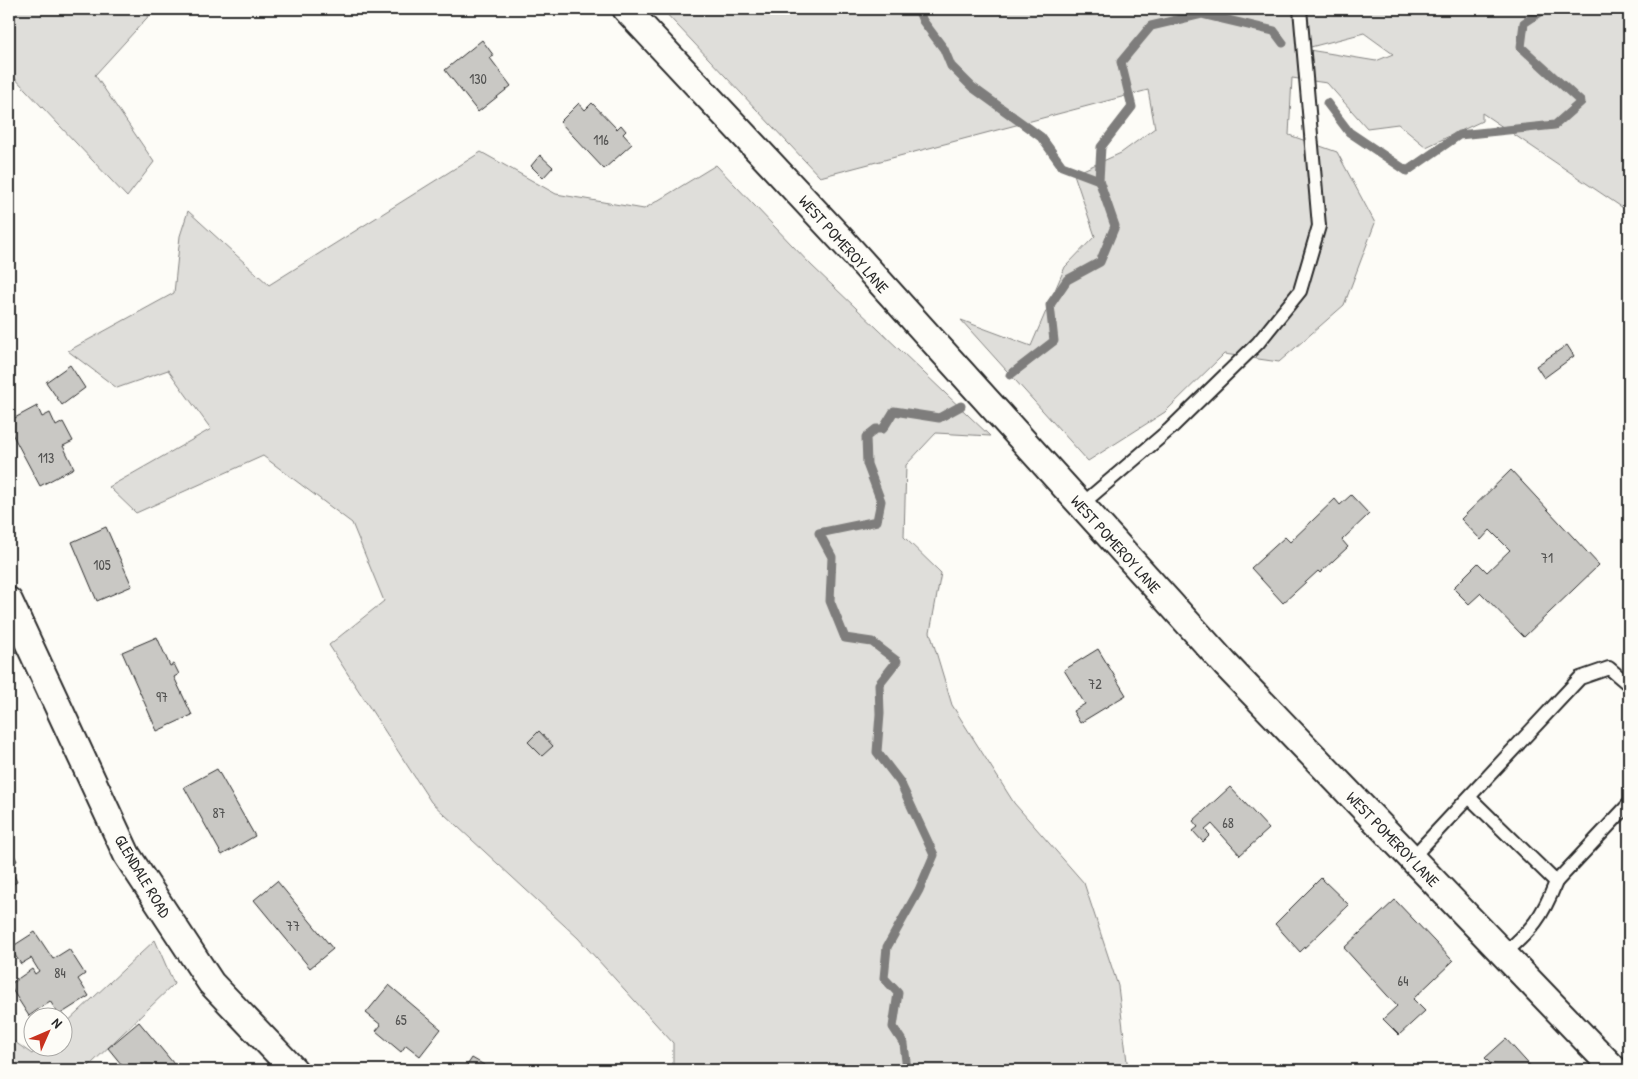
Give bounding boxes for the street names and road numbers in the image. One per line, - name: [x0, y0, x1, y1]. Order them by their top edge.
- street label: WEST POMEROY LANE: [794, 190, 894, 298]
- street label: WEST POMEROY LANE: [1066, 490, 1166, 598]
- street label: WEST POMEROY LANE: [1342, 786, 1444, 892]
- street label: GLENDALE ROAD: [110, 831, 177, 922]

